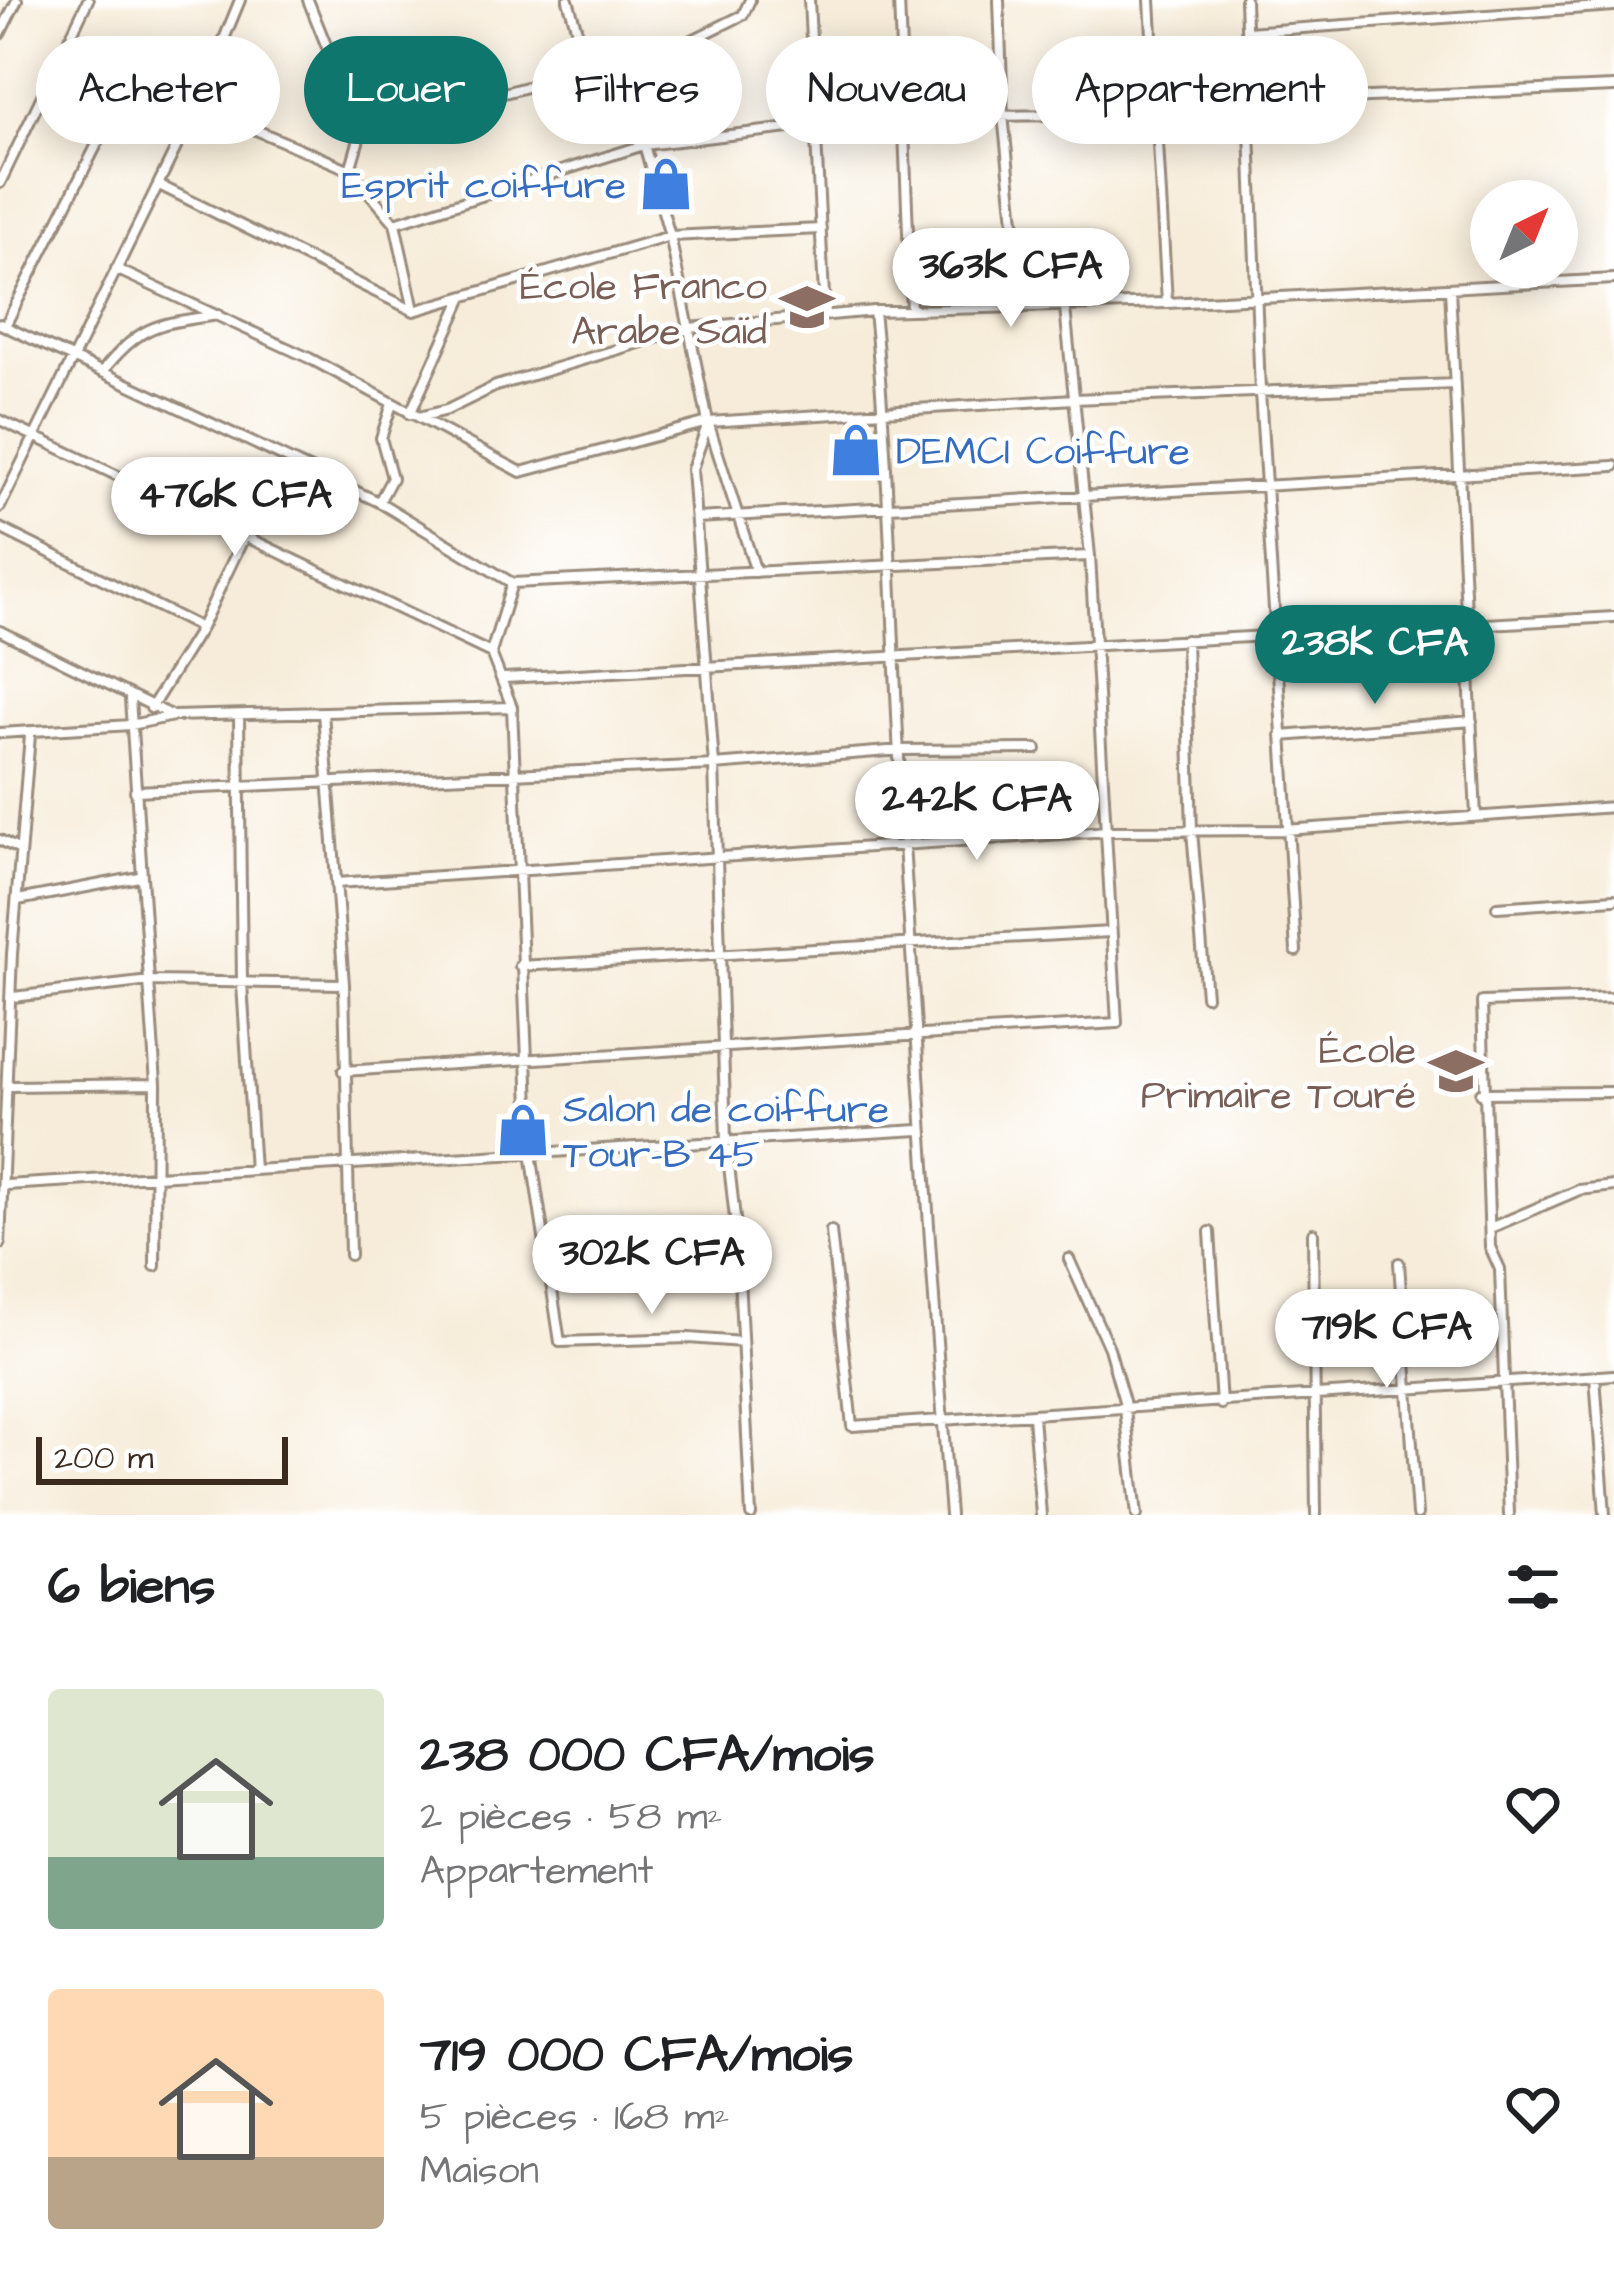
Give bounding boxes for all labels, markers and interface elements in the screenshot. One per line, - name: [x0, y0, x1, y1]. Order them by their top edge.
- chip: Acheter: [36, 36, 280, 144]
- chip: Louer: [304, 36, 508, 144]
- chip: Filtres: [532, 36, 742, 144]
- chip: Nouveau: [766, 36, 1008, 144]
- chip: Appartement: [1032, 36, 1368, 144]
- shop icon: Esprit coiffure: [637, 155, 695, 213]
- place label: Esprit coiffure: [342, 160, 626, 214]
- north arrow: [1470, 180, 1578, 288]
- map controls: [1470, 180, 1578, 288]
- pin: 363K CFA: [887, 228, 1135, 330]
- text: 363K CFA: [920, 240, 1102, 294]
- place label: École Franco Arabe Saïd: [520, 261, 767, 360]
- school or university icon: École Franco Arabe Saïd: [778, 278, 836, 336]
- shop icon: DEMCI Coiffure: [827, 421, 885, 479]
- place label: DEMCI Coiffure: [896, 426, 1190, 480]
- pin: 476K CFA: [111, 457, 359, 559]
- text: 476K CFA: [138, 469, 332, 523]
- pin: 238K CFA: [1251, 605, 1499, 707]
- text: 238K CFA: [1282, 617, 1468, 671]
- pin: 242K CFA: [853, 761, 1101, 863]
- text: 242K CFA: [882, 773, 1072, 827]
- place label: École Primaire Touré: [1141, 1025, 1416, 1124]
- school or university icon: École Primaire Touré: [1427, 1042, 1485, 1100]
- place label: Salon de coiffure Tour-B 45: [563, 1084, 889, 1183]
- shop icon: Salon de coiffure Tour-B 45: [494, 1101, 552, 1159]
- pin: 302K CFA: [528, 1215, 776, 1317]
- text: 302K CFA: [559, 1227, 745, 1281]
- pin: 719K CFA: [1263, 1289, 1511, 1391]
- text: 719K CFA: [1302, 1301, 1472, 1355]
- scale bar: [36, 1431, 288, 1484]
- text: 200 m: [54, 1435, 153, 1481]
- text: 6 biens: [48, 1552, 215, 1623]
- icon: filters: [1500, 1554, 1566, 1620]
- text: 238 000 CFA/mois: [420, 1720, 875, 1791]
- icon: home: [144, 1737, 288, 1881]
- icon: heart: [1500, 1776, 1566, 1842]
- text: 2 pièces · 58 m²: [420, 1791, 722, 1845]
- text: Appartement: [420, 1845, 653, 1899]
- text: 719 000 CFA/mois: [420, 2020, 853, 2091]
- icon: home: [144, 2037, 288, 2181]
- icon: heart: [1500, 2076, 1566, 2142]
- text: 5 pièces · 168 m²: [420, 2091, 729, 2145]
- text: Maison: [420, 2145, 539, 2199]

